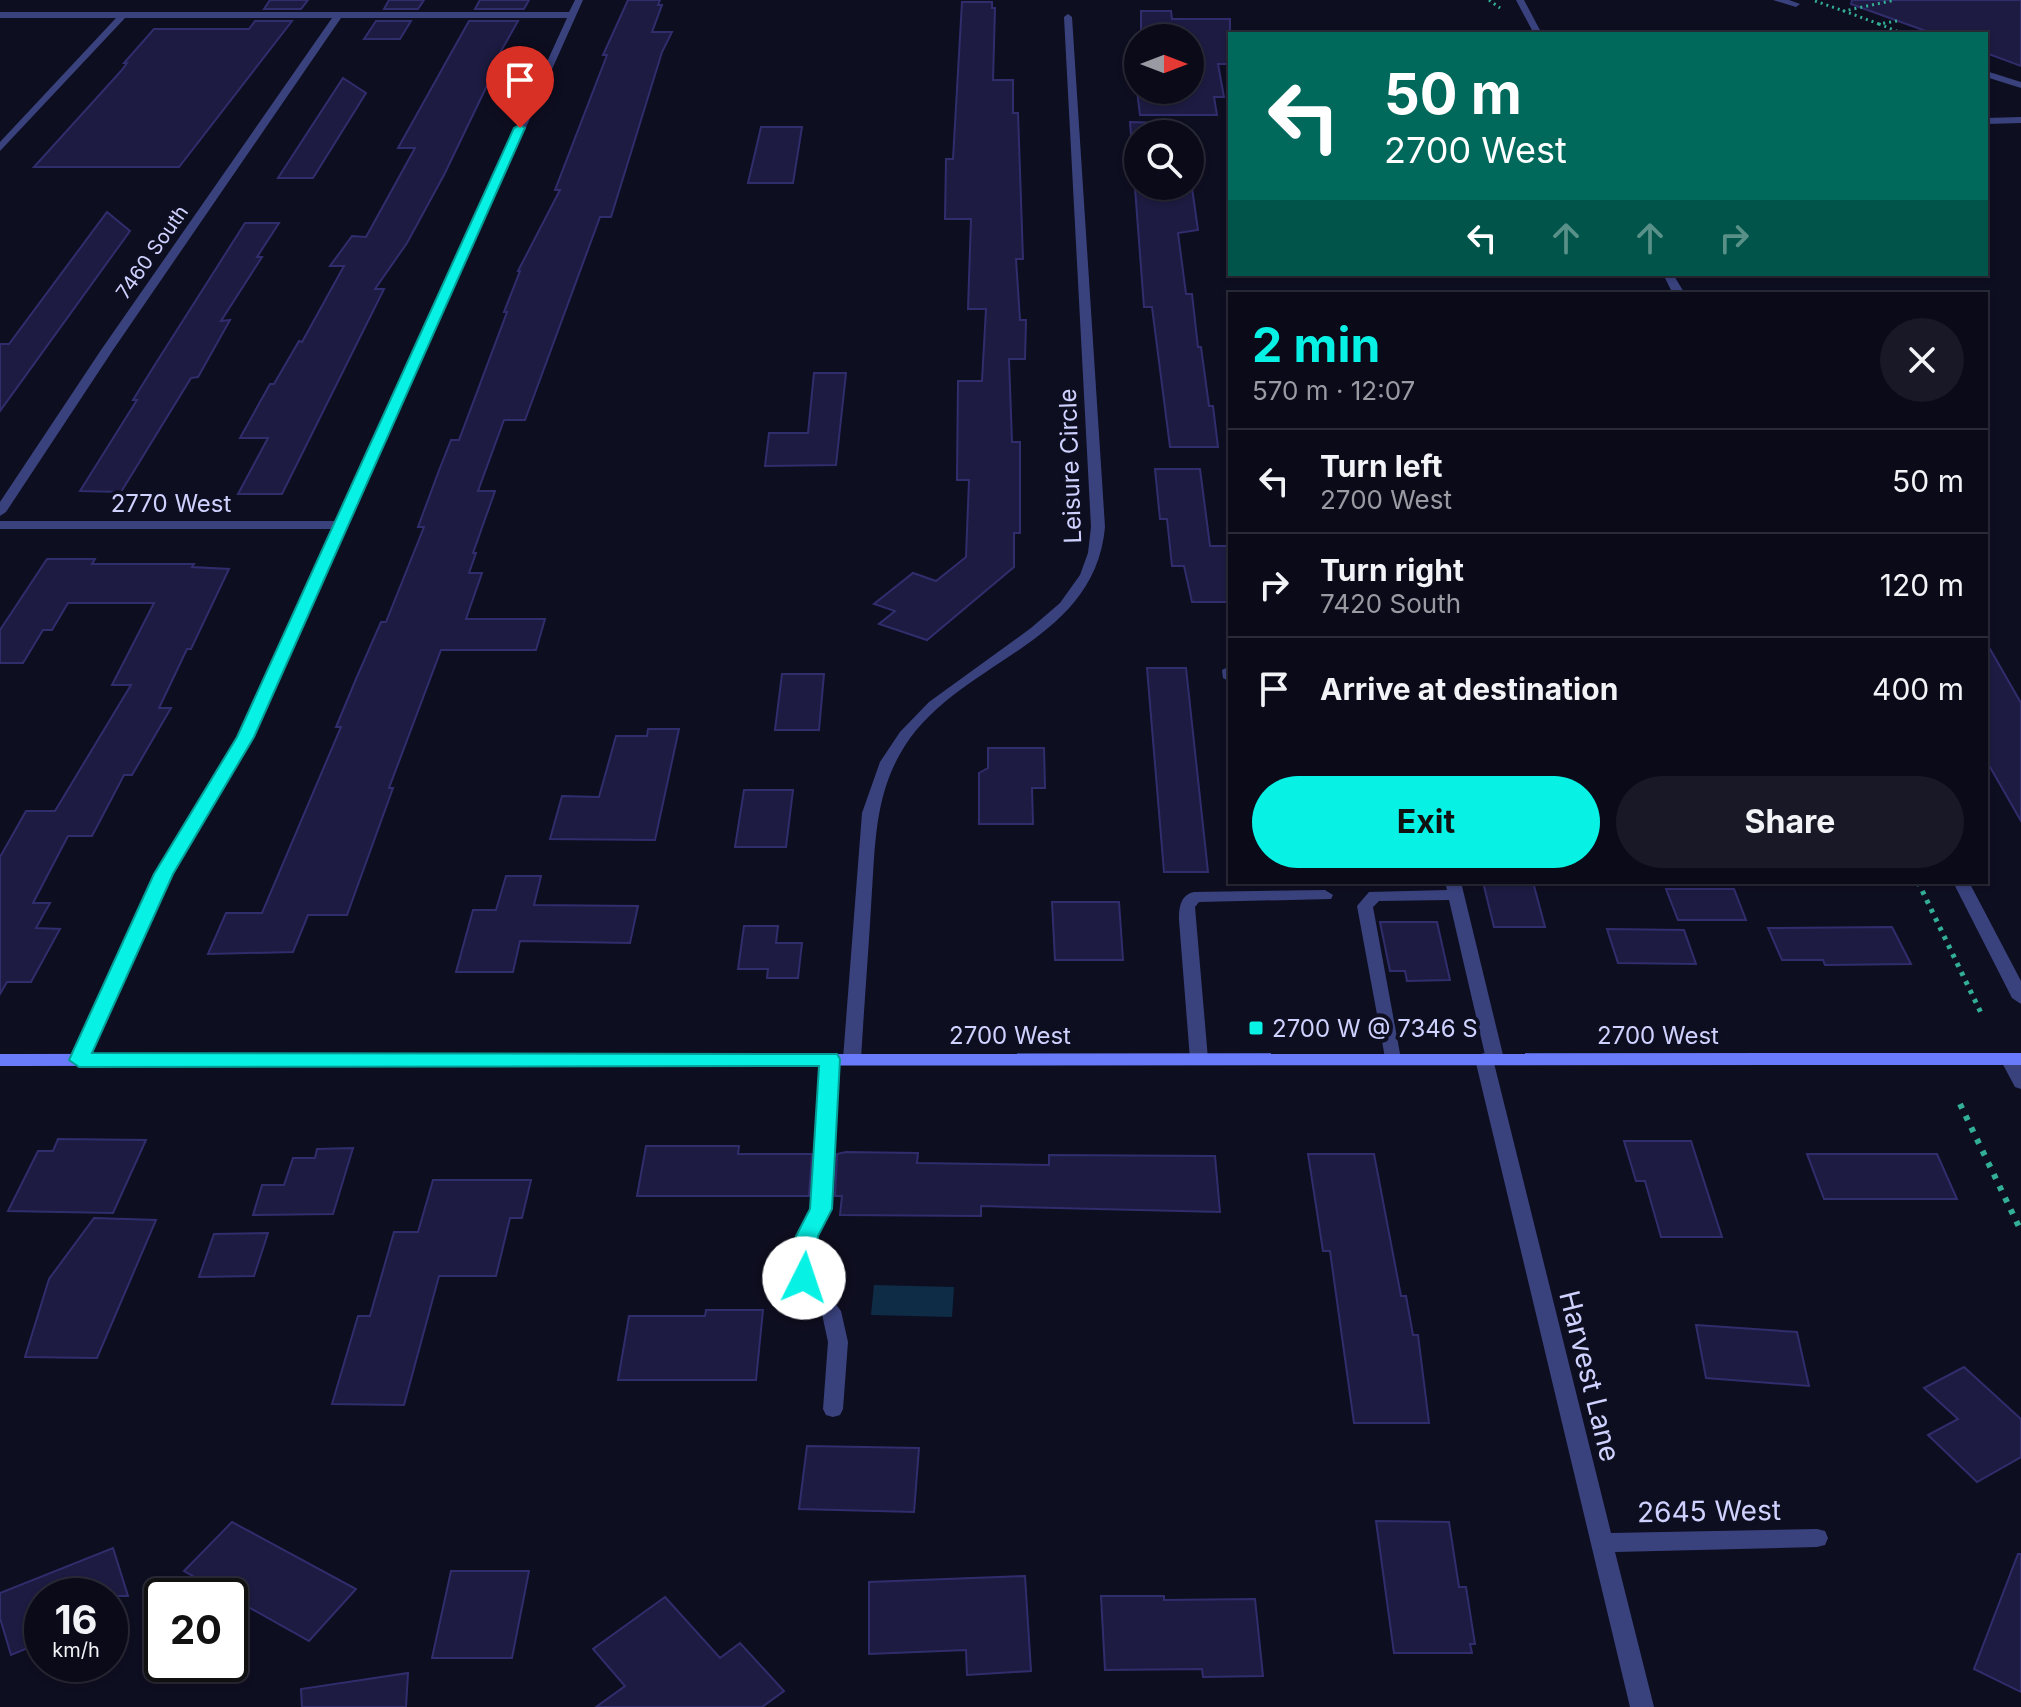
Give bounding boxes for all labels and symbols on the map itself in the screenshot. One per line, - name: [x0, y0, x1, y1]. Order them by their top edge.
- north arrow: [1124, 24, 1204, 104]
- pin: [486, 46, 554, 128]
- street label: 7460 South: [111, 201, 193, 303]
- street label: Leisure Circle: [1053, 388, 1087, 544]
- street label: 2770 West: [111, 489, 232, 518]
- place label: 2700 W @ 7346 S: [1272, 1014, 1478, 1043]
- marker: 2700 W @ 7346 S: [1247, 1019, 1265, 1037]
- street label: 2700 West: [949, 1021, 1071, 1050]
- street label: 2700 West: [1597, 1021, 1719, 1050]
- position arrow: [762, 1236, 846, 1320]
- street label: Harvest Lane: [1552, 1287, 1628, 1465]
- street label: 2645 West: [1637, 1493, 1781, 1529]
- speed limit sign: 20: [144, 1578, 248, 1682]

